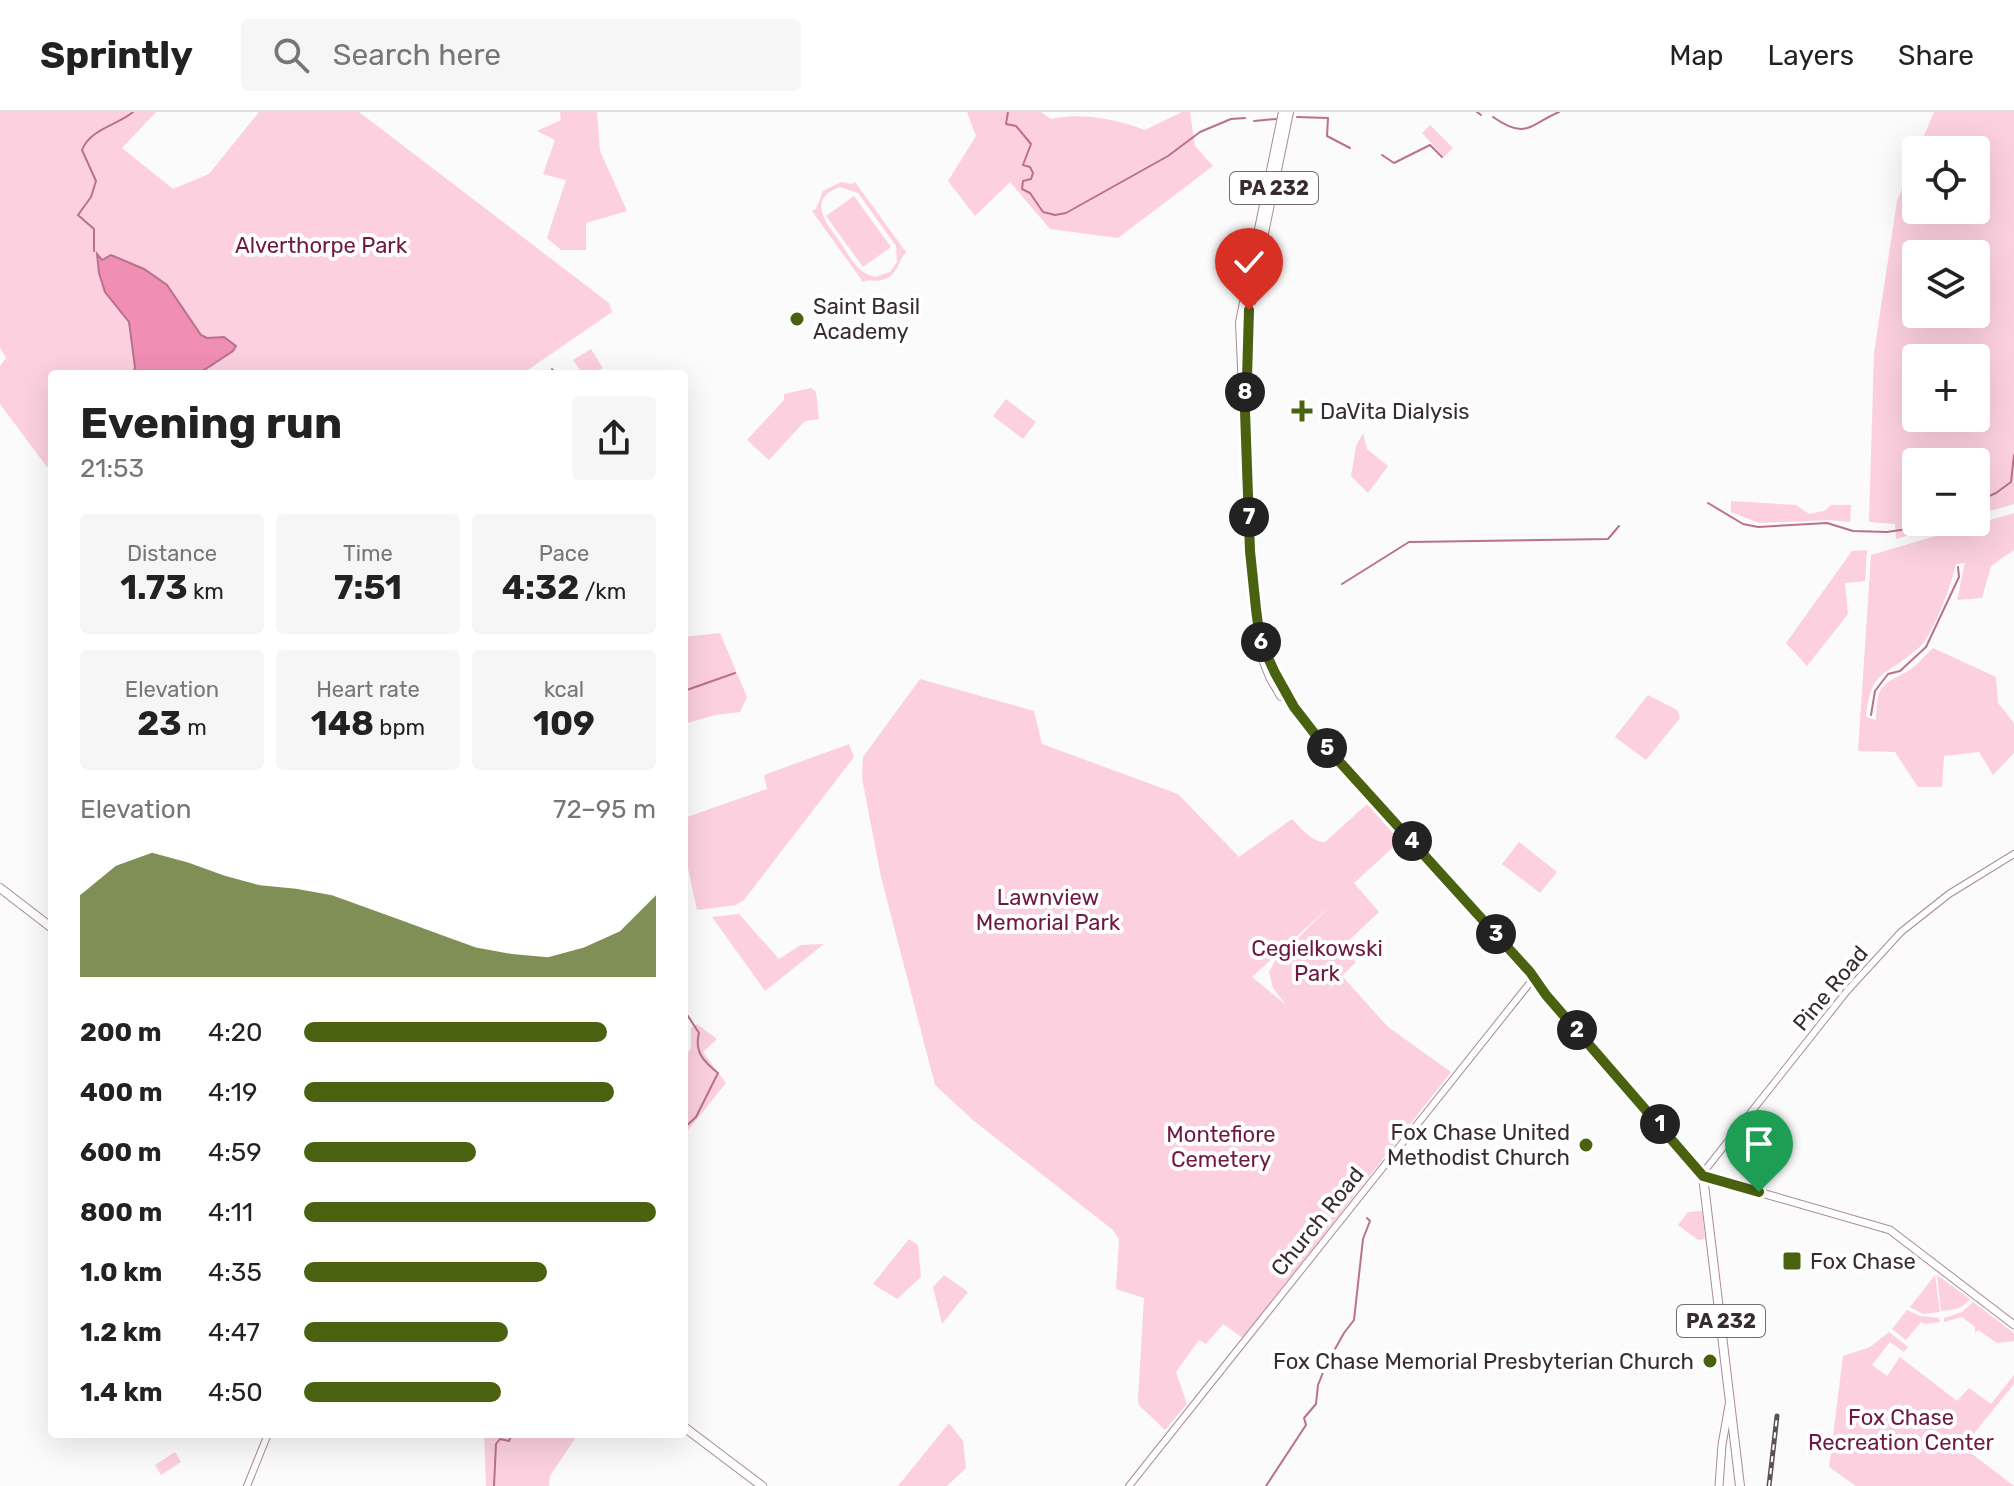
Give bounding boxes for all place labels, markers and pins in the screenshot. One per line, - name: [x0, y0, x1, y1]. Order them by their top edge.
- pin: [1215, 228, 1283, 310]
- place label: Saint Basil Academy: [813, 293, 920, 345]
- marker: Saint Basil Academy: [788, 310, 806, 328]
- pin: 8: [1225, 372, 1265, 412]
- place label: DaVita Dialysis: [1320, 398, 1470, 425]
- marker: DaVita Dialysis: [1291, 400, 1313, 422]
- pin: 7: [1229, 497, 1269, 537]
- pin: 6: [1241, 622, 1281, 662]
- pin: 5: [1307, 728, 1347, 768]
- pin: 4: [1392, 821, 1432, 861]
- pin: 3: [1476, 914, 1516, 954]
- pin: 2: [1557, 1010, 1597, 1050]
- pin: 1: [1640, 1104, 1680, 1144]
- pin: [1725, 1110, 1793, 1192]
- place label: Fox Chase United Methodist Church: [1387, 1119, 1570, 1171]
- marker: Fox Chase United Methodist Church: [1577, 1136, 1595, 1154]
- place label: Fox Chase: [1810, 1248, 1916, 1275]
- marker: Fox Chase: [1781, 1250, 1803, 1272]
- place label: Fox Chase Memorial Presbyterian Church: [1273, 1348, 1694, 1375]
- marker: Fox Chase Memorial Presbyterian Church: [1701, 1352, 1719, 1370]

